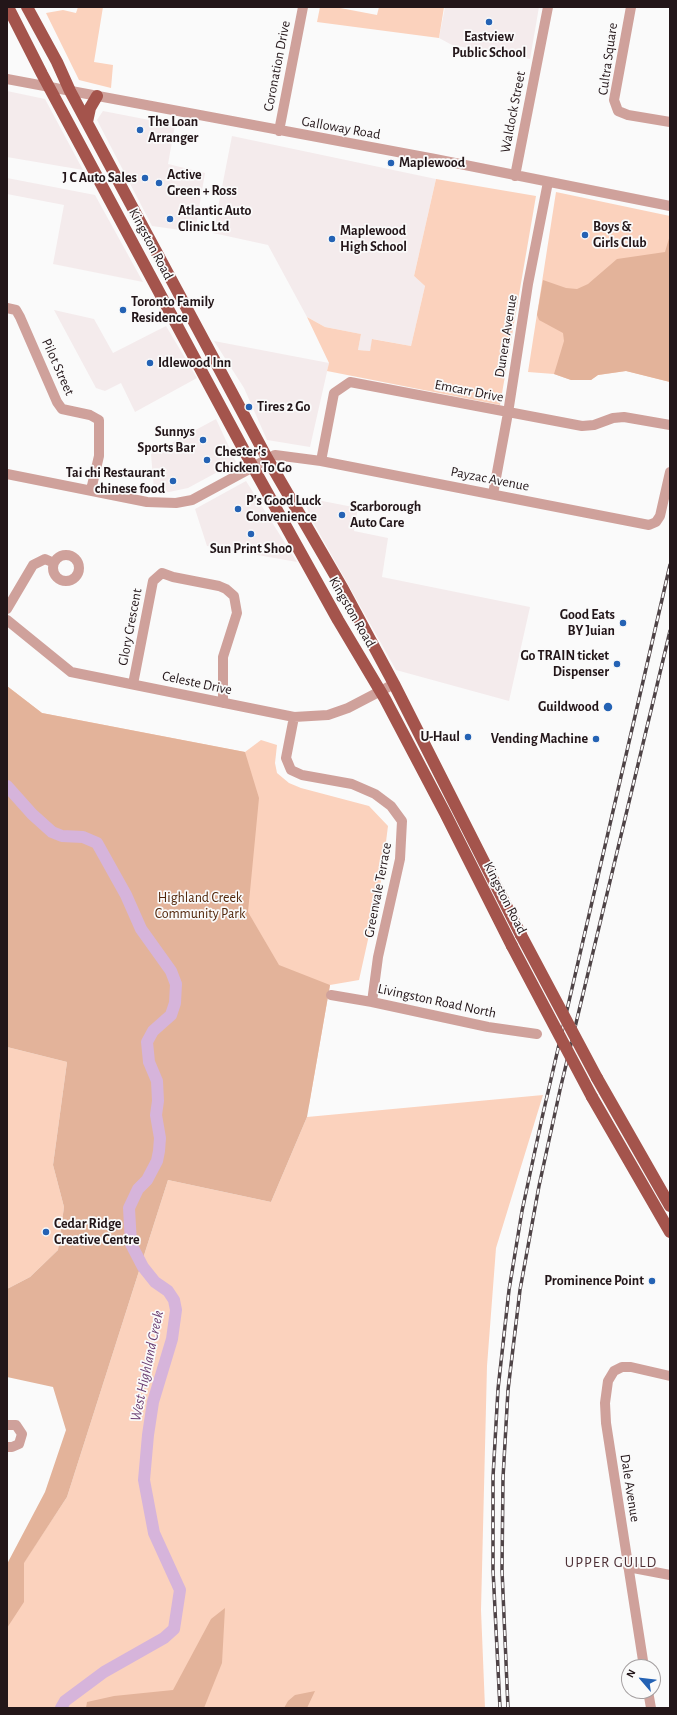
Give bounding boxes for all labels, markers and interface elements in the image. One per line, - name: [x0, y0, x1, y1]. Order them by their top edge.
- marker: Eastview Public School: [484, 17, 494, 27]
- street label: Coronation Drive: [260, 19, 294, 113]
- street label: Cultra Square: [595, 22, 621, 96]
- place label: Eastview Public School: [452, 29, 526, 62]
- street label: Waldock Street: [497, 70, 529, 154]
- street label: Galloway Road: [300, 113, 382, 143]
- place label: The Loan Arranger: [148, 114, 198, 146]
- marker: The Loan Arranger: [135, 125, 145, 135]
- place label: Maplewood: [399, 155, 465, 171]
- marker: Maplewood: [386, 158, 396, 168]
- place label: Active Green + Ross: [167, 167, 237, 200]
- place label: J C Auto Sales: [63, 170, 137, 186]
- marker: J C Auto Sales: [140, 173, 150, 183]
- marker: Active Green + Ross: [154, 178, 164, 188]
- place label: Atlantic Auto Clinic Ltd: [178, 203, 251, 236]
- street label: Kingston Road: [125, 205, 177, 283]
- marker: Atlantic Auto Clinic Ltd: [165, 214, 175, 224]
- place label: Boys & Girls Club: [593, 219, 647, 252]
- place label: Maplewood High School: [340, 223, 407, 256]
- marker: Boys & Girls Club: [580, 230, 590, 240]
- marker: Maplewood High School: [327, 234, 337, 244]
- street label: Dunera Avenue: [491, 293, 521, 379]
- place label: Toronto Family Residence: [131, 294, 214, 326]
- marker: Toronto Family Residence: [118, 305, 128, 315]
- street label: Pilot Street: [38, 336, 78, 398]
- place label: Idlewood Inn: [158, 355, 231, 371]
- marker: Idlewood Inn: [145, 358, 155, 368]
- street label: Emcarr Drive: [433, 376, 505, 406]
- place label: Tires 2 Go: [257, 399, 310, 415]
- marker: Tires 2 Go: [244, 402, 254, 412]
- place label: Sunnys Sports Bar: [137, 424, 195, 456]
- marker: Sunnys Sports Bar: [198, 435, 208, 445]
- place label: Chester's Chicken To Go: [215, 444, 292, 476]
- marker: Chester's Chicken To Go: [202, 455, 212, 465]
- street label: Payzac Avenue: [449, 463, 531, 495]
- place label: Tai chi Restaurant chinese food: [66, 465, 165, 498]
- marker: Tai chi Restaurant chinese food: [168, 476, 178, 486]
- place label: P's Good Luck Convenience: [246, 493, 321, 526]
- place label: Scarborough Auto Care: [350, 499, 421, 532]
- marker: P's Good Luck Convenience: [233, 504, 243, 514]
- marker: Scarborough Auto Care: [337, 510, 347, 520]
- marker: Sun Print Sho0: [246, 529, 256, 539]
- place label: Sun Print Sho0: [210, 541, 292, 557]
- street label: Kingston Road: [325, 574, 379, 650]
- street label: Glory Crescent: [114, 587, 146, 667]
- place label: Good Eats BY Juian: [560, 607, 615, 640]
- marker: Good Eats BY Juian: [618, 618, 628, 628]
- place label: Go TRAIN ticket Dispenser: [520, 648, 609, 680]
- marker: Go TRAIN ticket Dispenser: [612, 659, 622, 669]
- street label: Celeste Drive: [161, 667, 233, 699]
- place label: Guildwood: [538, 699, 599, 715]
- marker: Guildwood: [602, 701, 614, 713]
- place label: U-Haul: [420, 729, 460, 745]
- place label: Vending Machine: [491, 731, 588, 747]
- marker: U-Haul: [463, 732, 473, 742]
- marker: Vending Machine: [591, 734, 601, 744]
- street label: Greenvale Terrace: [361, 841, 395, 939]
- street label: Kingston Road: [480, 859, 530, 937]
- park label: Highland Creek Community Park: [155, 890, 245, 922]
- street label: Livingston Road North: [376, 980, 498, 1022]
- place label: Cedar Ridge Creative Centre: [54, 1216, 140, 1248]
- marker: Cedar Ridge Creative Centre: [41, 1227, 51, 1237]
- place label: Prominence Point: [544, 1273, 644, 1289]
- marker: Prominence Point: [647, 1276, 657, 1286]
- water label: West Highland Creek: [126, 1309, 168, 1423]
- street label: Dale Avenue: [616, 1453, 644, 1523]
- district label: UPPER GUILD: [565, 1553, 657, 1571]
- north arrow: [621, 1659, 661, 1699]
- text: N: [624, 1668, 637, 1680]

